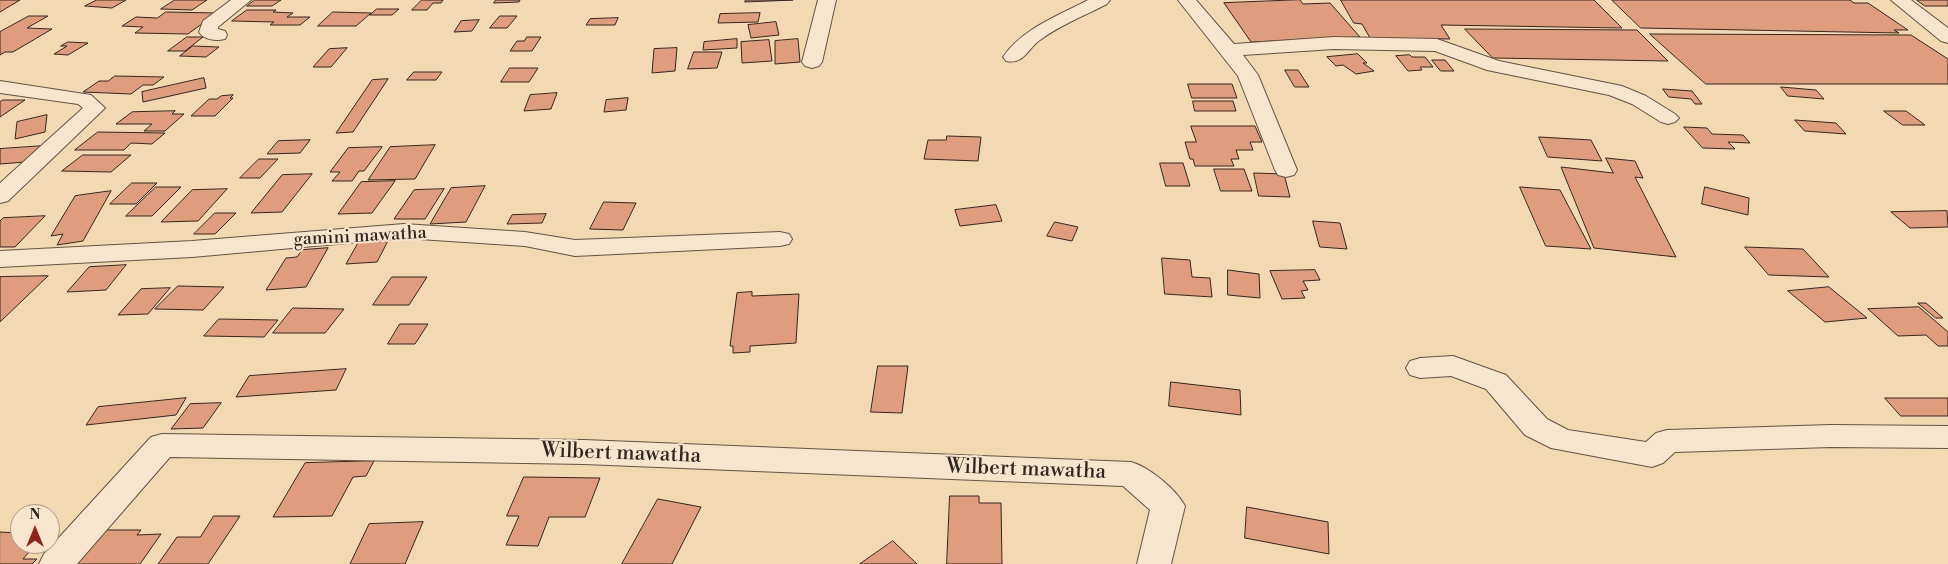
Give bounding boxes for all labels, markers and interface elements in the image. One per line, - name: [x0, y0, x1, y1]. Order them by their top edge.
- street label: gamini mawatha: [293, 223, 427, 251]
- street label: Wilbert mawatha: [540, 439, 702, 469]
- street label: Wilbert mawatha: [945, 455, 1107, 485]
- north arrow: [10, 504, 60, 554]
- text: N: [29, 506, 41, 524]

